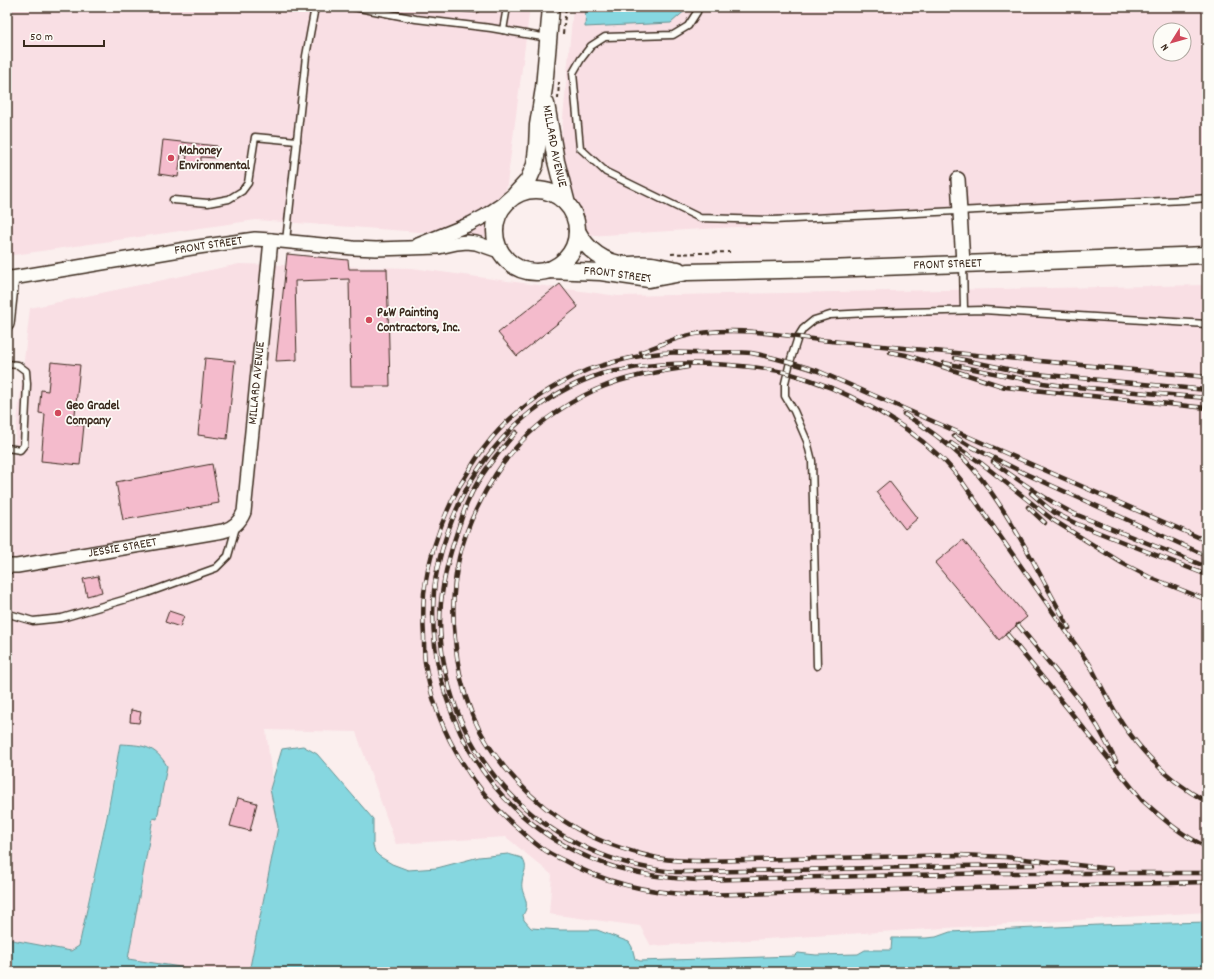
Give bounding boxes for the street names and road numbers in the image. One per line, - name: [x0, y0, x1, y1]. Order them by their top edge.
- street label: MILLARD AVENUE: [537, 104, 572, 189]
- street label: FRONT STREET: [173, 231, 243, 260]
- street label: FRONT STREET: [913, 254, 982, 275]
- street label: FRONT STREET: [583, 262, 653, 289]
- street label: MILLARD AVENUE: [243, 341, 270, 425]
- street label: JESSIE STREET: [87, 533, 158, 563]

